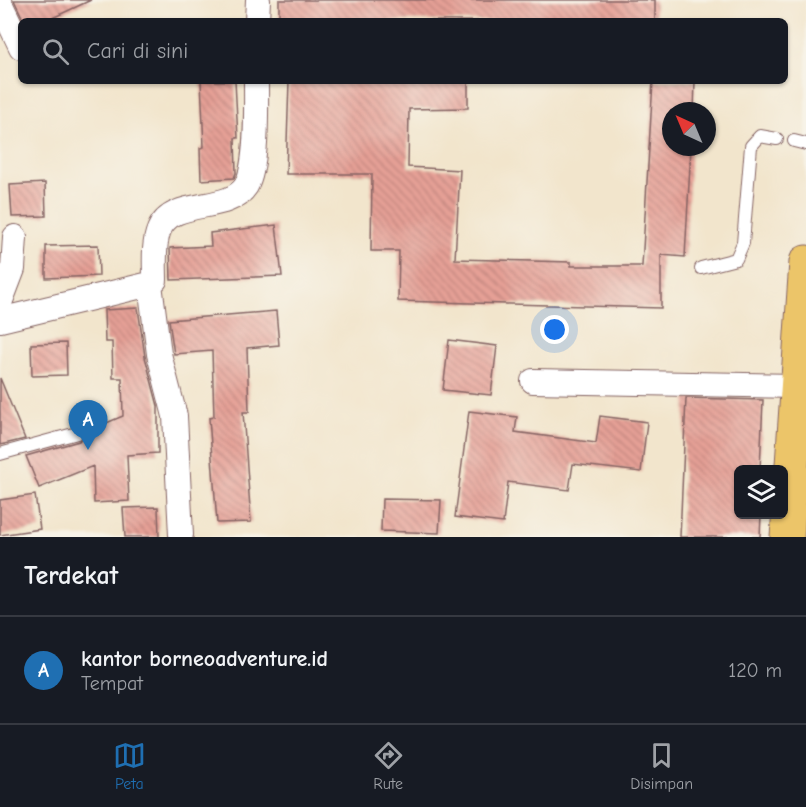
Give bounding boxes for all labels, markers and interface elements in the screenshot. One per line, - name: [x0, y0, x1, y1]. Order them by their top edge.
- search box: [18, 18, 788, 84]
- icon: search: [39, 35, 72, 68]
- text: Cari di sini: [87, 38, 188, 64]
- north arrow: [662, 102, 716, 156]
- your location: [540, 315, 569, 344]
- pin: A: [68, 400, 107, 450]
- map controls: [734, 465, 788, 519]
- button: layers: [734, 465, 788, 519]
- text: Terdekat: [24, 561, 118, 591]
- text: kantor borneoadventure.id: [81, 646, 328, 672]
- text: A: [38, 659, 49, 682]
- text: 120 m: [728, 659, 782, 682]
- text: Tempat: [81, 672, 143, 695]
- tab: Peta: [113, 739, 146, 793]
- tab: Rute: [372, 739, 405, 793]
- tab: Disimpan: [630, 739, 693, 793]

